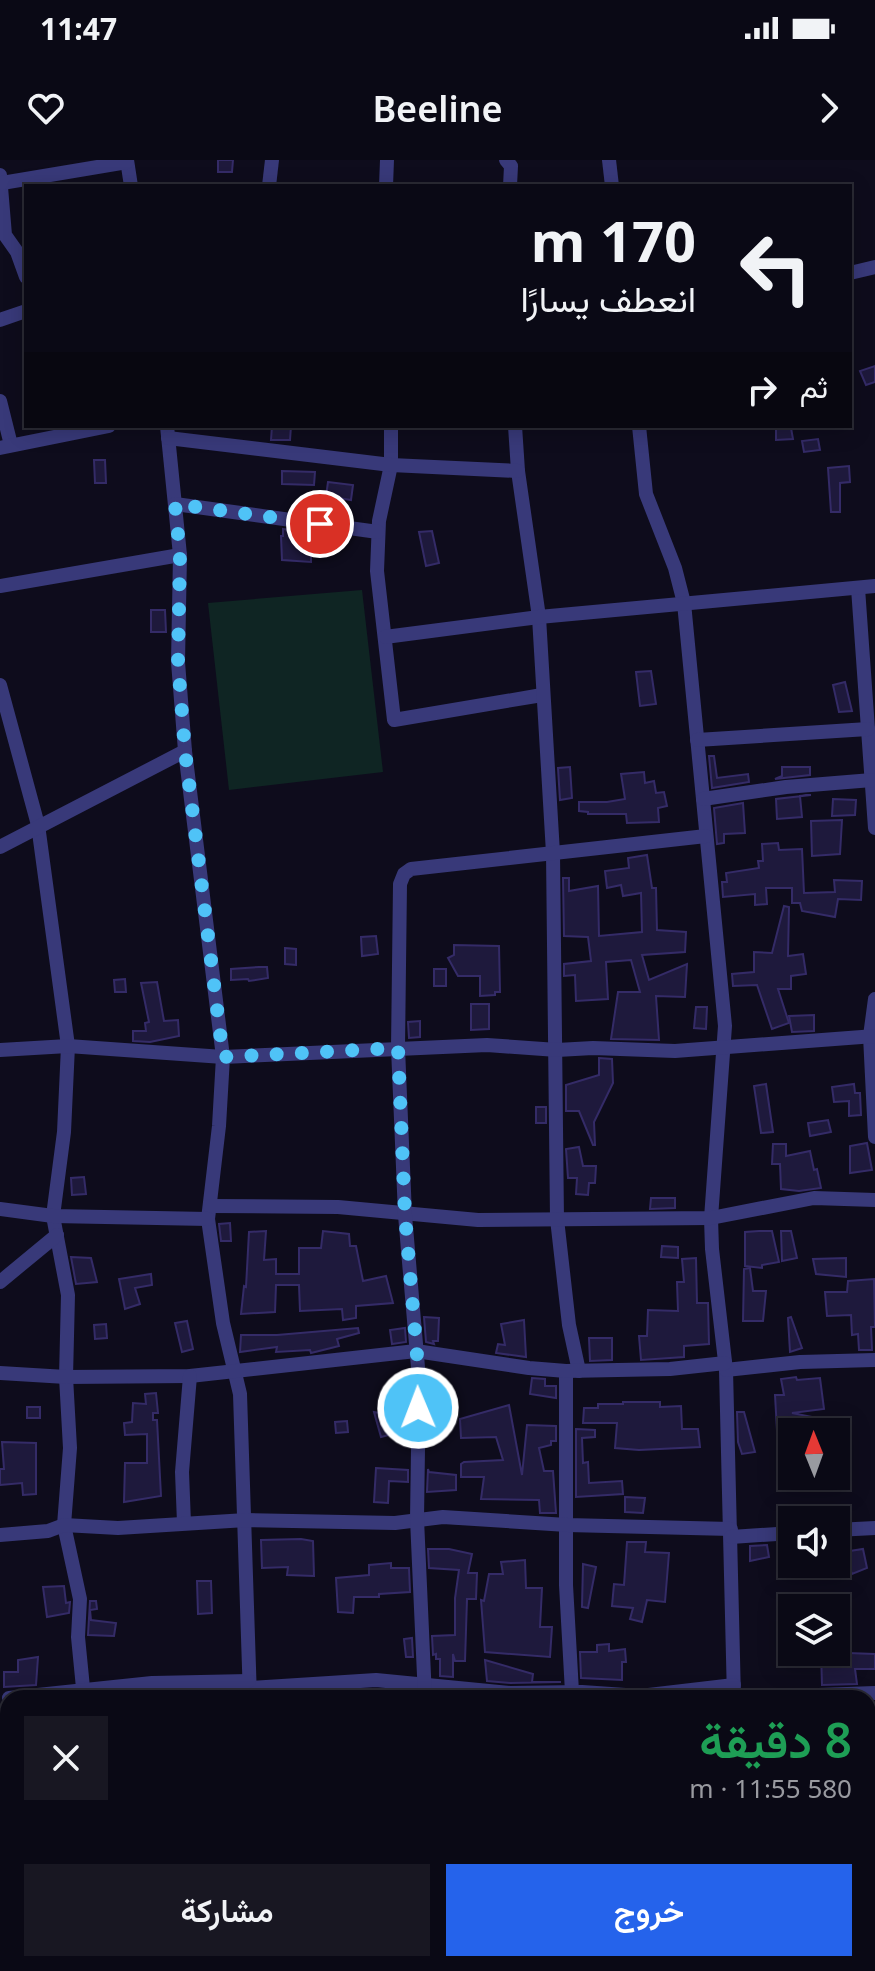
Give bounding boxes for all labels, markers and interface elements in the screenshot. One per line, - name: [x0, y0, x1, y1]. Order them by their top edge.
- text: 11:47: [40, 8, 117, 49]
- text: Beeline: [372, 84, 503, 133]
- icon: heart: [24, 86, 68, 130]
- icon: forward: [807, 86, 851, 130]
- text: 170 m: [531, 202, 696, 278]
- icon: left: [724, 216, 828, 320]
- text: انعطف يسارًا: [520, 274, 696, 323]
- text: ثم: [800, 366, 828, 407]
- icon: right: [740, 368, 784, 412]
- pin: [286, 490, 354, 558]
- icon: arrive: [298, 502, 342, 546]
- position arrow: [376, 1366, 460, 1450]
- north arrow: [778, 1418, 850, 1490]
- map controls: [778, 1418, 850, 1666]
- button: sound: [778, 1506, 850, 1578]
- button: layers: [778, 1594, 850, 1666]
- text: 8 دقيقة: [699, 1707, 852, 1772]
- button: close: [24, 1716, 108, 1800]
- text: 580 m · 11:55: [689, 1770, 852, 1806]
- button: مشاركة: [24, 1864, 430, 1956]
- button: خروج: [446, 1864, 852, 1956]

